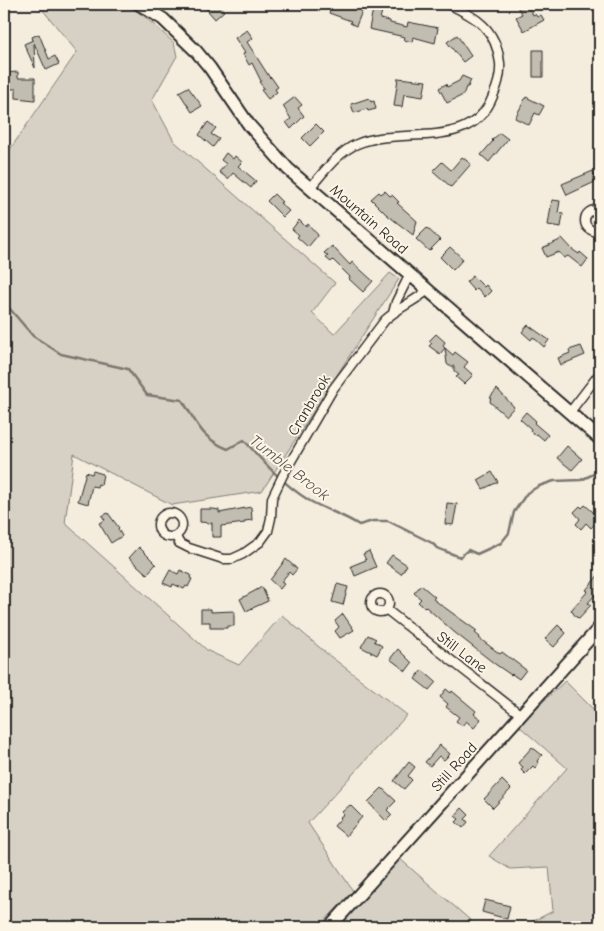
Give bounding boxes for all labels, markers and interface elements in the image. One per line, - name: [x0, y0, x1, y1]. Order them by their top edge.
- street label: Mountain Road: [326, 180, 412, 258]
- street label: Cranbrook: [284, 371, 335, 439]
- water label: Tumble Brook: [246, 431, 333, 505]
- street label: Still Lane: [433, 627, 491, 677]
- street label: Still Road: [427, 739, 481, 795]

